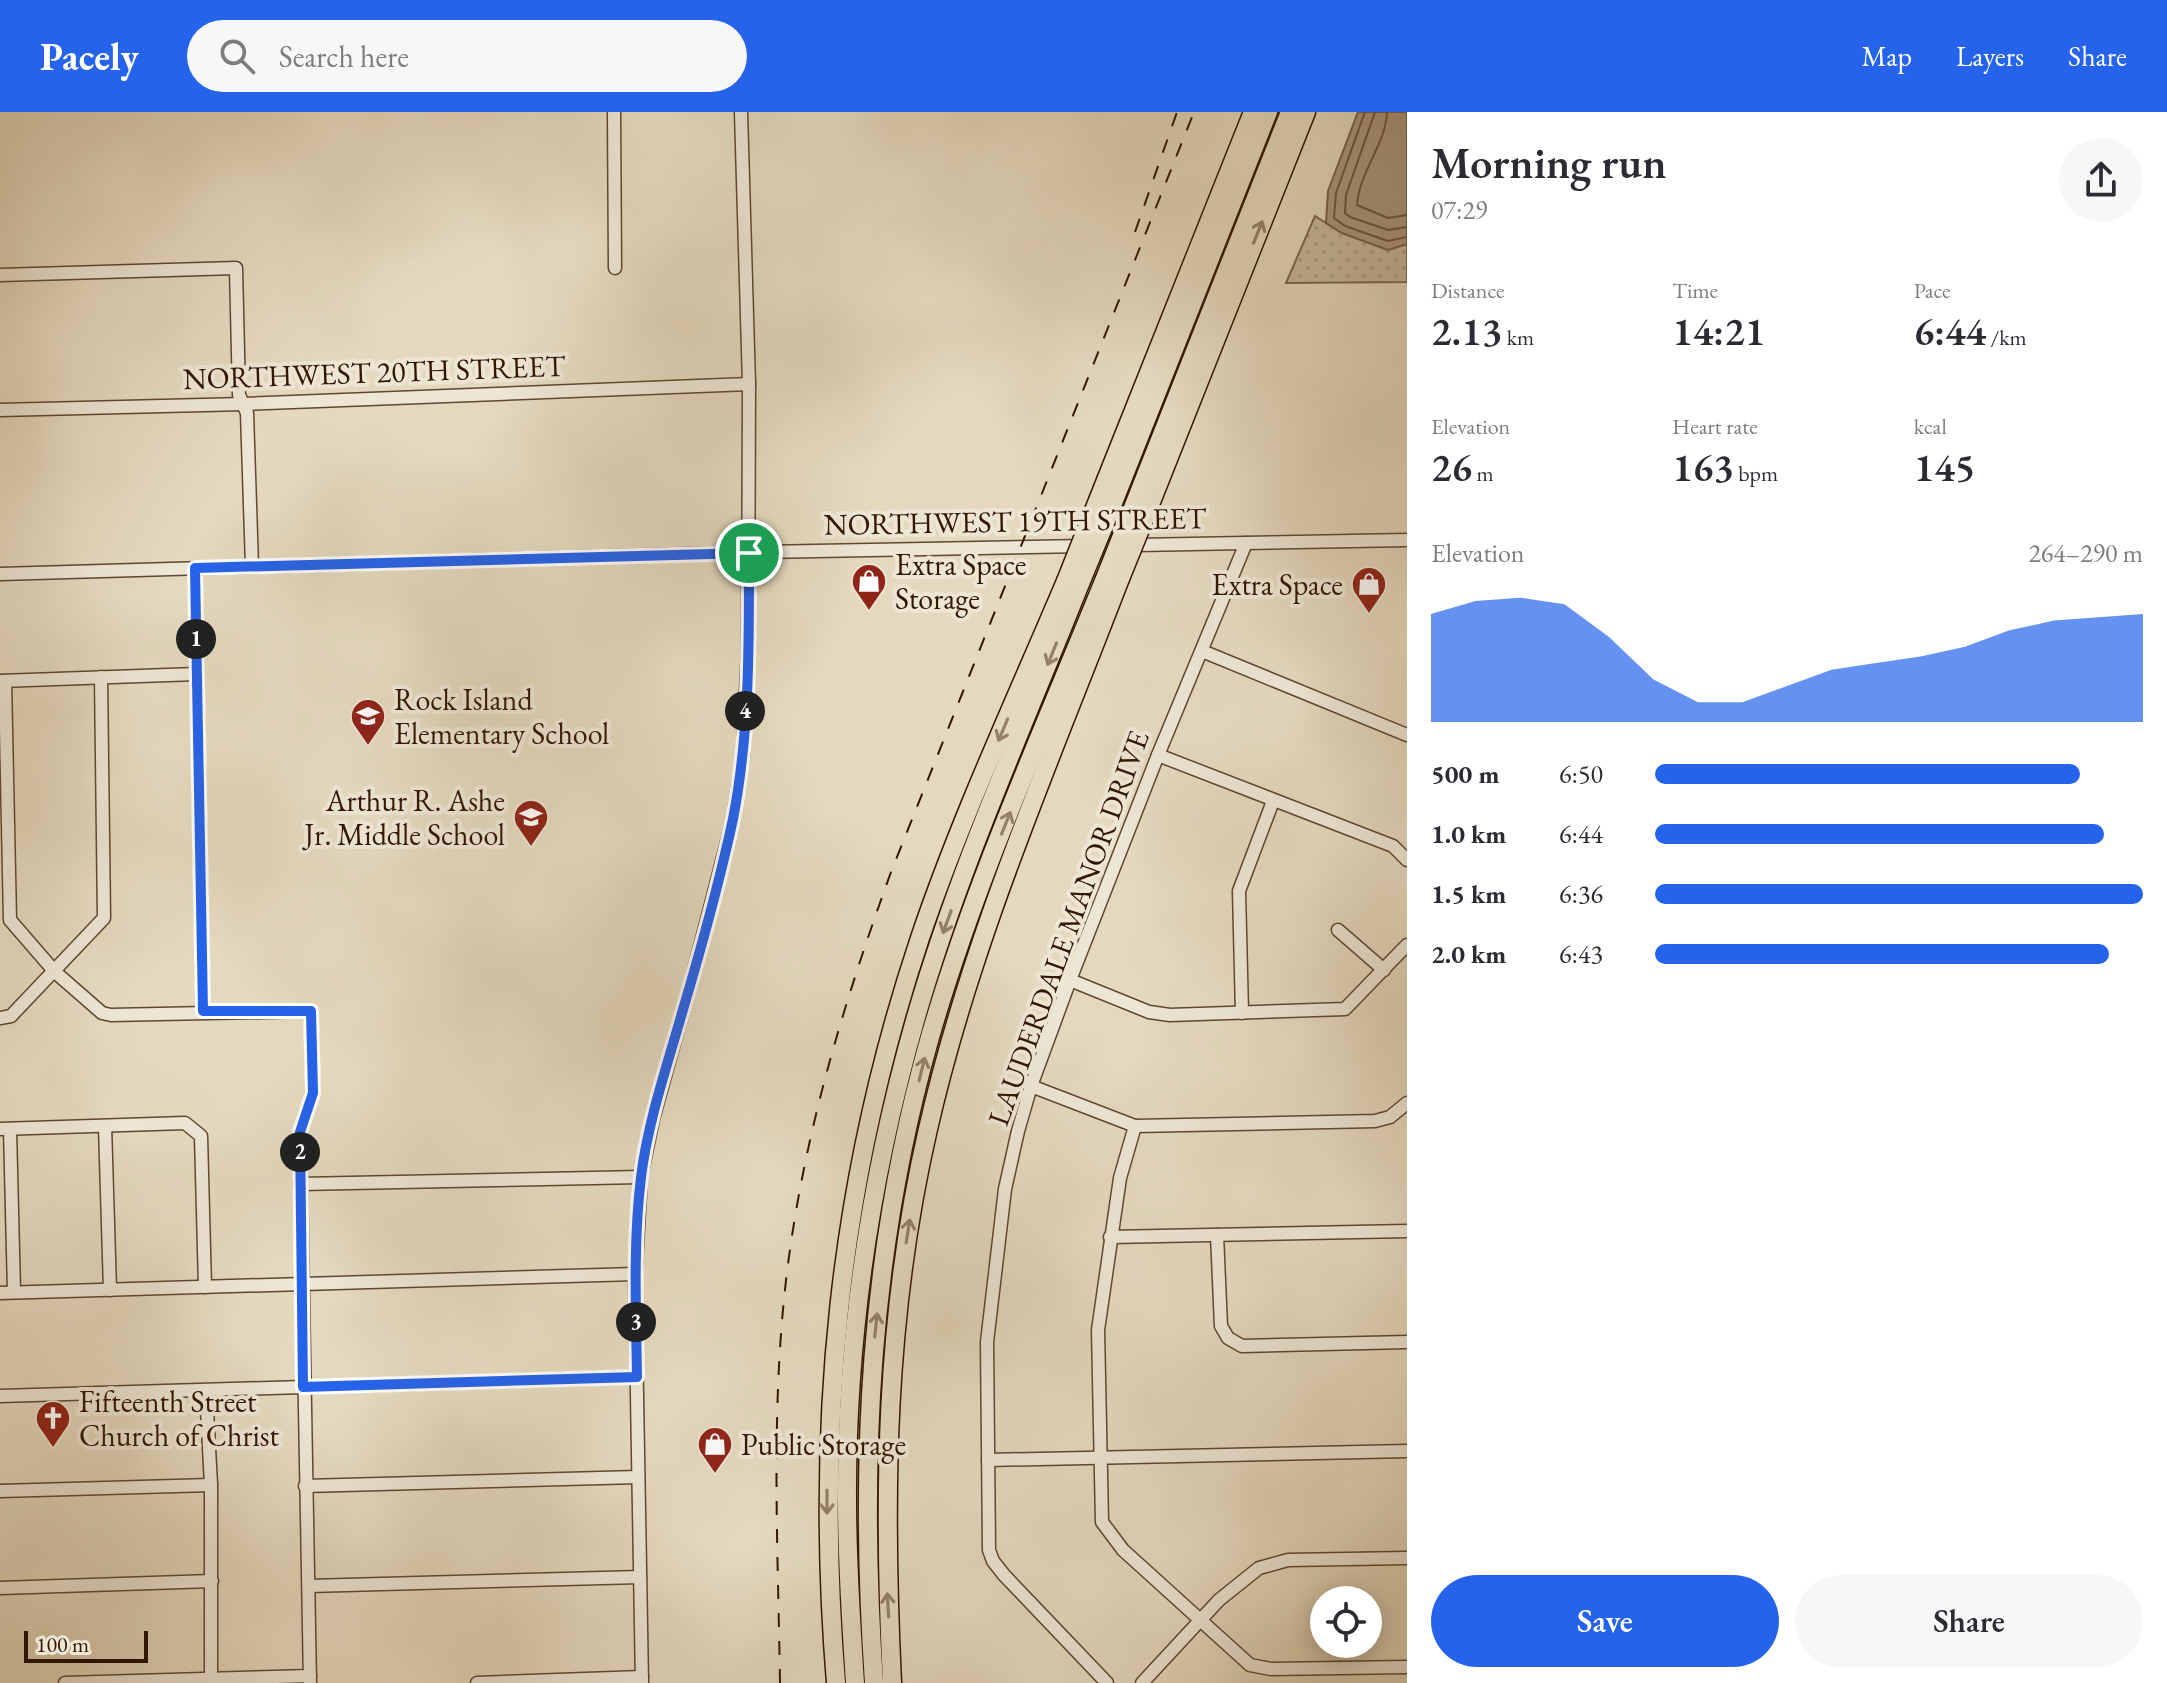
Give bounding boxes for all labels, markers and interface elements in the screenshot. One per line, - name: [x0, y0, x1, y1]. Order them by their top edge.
- search box: [187, 20, 747, 92]
- text: Pacely: [40, 32, 139, 81]
- icon: search: [215, 34, 259, 78]
- text: Search here: [279, 37, 409, 76]
- text: Map: [1862, 38, 1912, 74]
- text: Layers: [1956, 38, 2024, 74]
- text: Share: [2068, 38, 2127, 74]
- text: Morning run: [1431, 134, 1667, 191]
- button: share: [2059, 138, 2143, 222]
- text: 07:29: [1431, 193, 1487, 227]
- one-way arrow: [1252, 220, 1267, 245]
- text: Distance: [1431, 276, 1504, 305]
- text: Time: [1672, 276, 1718, 305]
- text: Pace: [1914, 276, 1951, 305]
- text: 2.13: [1431, 305, 1502, 357]
- text: 14:21: [1672, 305, 1765, 357]
- text: 6:44: [1914, 305, 1986, 357]
- text: km: [1502, 323, 1534, 352]
- text: /km: [1986, 323, 2027, 352]
- street label: NORTHWEST 20TH STREET: [182, 346, 567, 398]
- text: Elevation: [1431, 412, 1510, 441]
- text: Heart rate: [1672, 412, 1758, 441]
- text: kcal: [1914, 412, 1947, 441]
- text: 26: [1431, 441, 1472, 493]
- text: 163: [1672, 441, 1734, 493]
- text: 145: [1914, 441, 1975, 493]
- text: m: [1472, 459, 1494, 488]
- text: bpm: [1734, 459, 1778, 488]
- street label: NORTHWEST 19TH STREET: [823, 498, 1207, 544]
- pin: [715, 519, 783, 587]
- icon: arrive: [727, 531, 771, 575]
- text: Elevation: [1431, 536, 1525, 570]
- text: 264–290 m: [2028, 536, 2143, 570]
- place label: Extra Space Storage: [895, 545, 1026, 618]
- shop icon: Extra Space Storage: [850, 562, 888, 612]
- place label: Extra Space: [1212, 565, 1343, 604]
- shop icon: Extra Space: [1350, 565, 1388, 615]
- pin: 1: [176, 619, 216, 659]
- text: 1: [190, 624, 202, 653]
- one-way arrow: [1044, 641, 1058, 666]
- place label: Rock Island Elementary School: [394, 680, 609, 753]
- pin: 4: [725, 691, 765, 731]
- text: 4: [739, 696, 751, 725]
- school or university icon: Rock Island Elementary School: [349, 697, 387, 747]
- one-way arrow: [995, 717, 1010, 742]
- street label: LAUDERDALE MANOR DRIVE: [978, 725, 1158, 1131]
- text: 500 m: [1431, 757, 1499, 791]
- text: 6:50: [1559, 757, 1603, 791]
- place label: Arthur R. Ashe Jr. Middle School: [301, 781, 505, 854]
- school or university icon: Arthur R. Ashe Jr. Middle School: [512, 798, 550, 848]
- one-way arrow: [1000, 811, 1014, 836]
- text: 1.0 km: [1431, 817, 1506, 851]
- text: 6:44: [1559, 817, 1603, 851]
- text: 1.5 km: [1431, 877, 1506, 911]
- text: 6:36: [1559, 877, 1603, 911]
- one-way arrow: [939, 909, 953, 934]
- text: 2.0 km: [1431, 937, 1506, 971]
- text: 6:43: [1559, 937, 1603, 971]
- one-way arrow: [915, 1057, 930, 1083]
- pin: 2: [280, 1132, 320, 1172]
- text: 2: [294, 1137, 306, 1166]
- one-way arrow: [902, 1218, 917, 1244]
- pin: 3: [616, 1302, 656, 1342]
- text: 3: [630, 1307, 642, 1336]
- one-way arrow: [868, 1312, 883, 1339]
- place label: Fifteenth Street Church of Christ: [79, 1382, 279, 1455]
- church icon: Fifteenth Street Church of Christ: [34, 1399, 72, 1449]
- shop icon: Public Storage: [696, 1425, 734, 1475]
- place label: Public Storage: [741, 1425, 906, 1464]
- one-way arrow: [819, 1488, 835, 1515]
- button: Save: [1431, 1575, 1779, 1667]
- button: Share: [1795, 1575, 2143, 1667]
- map controls: [1310, 1586, 1382, 1658]
- button: locate: [1310, 1586, 1382, 1658]
- one-way arrow: [881, 1592, 896, 1619]
- scale bar: [24, 1627, 148, 1663]
- text: 100 m: [36, 1630, 89, 1659]

